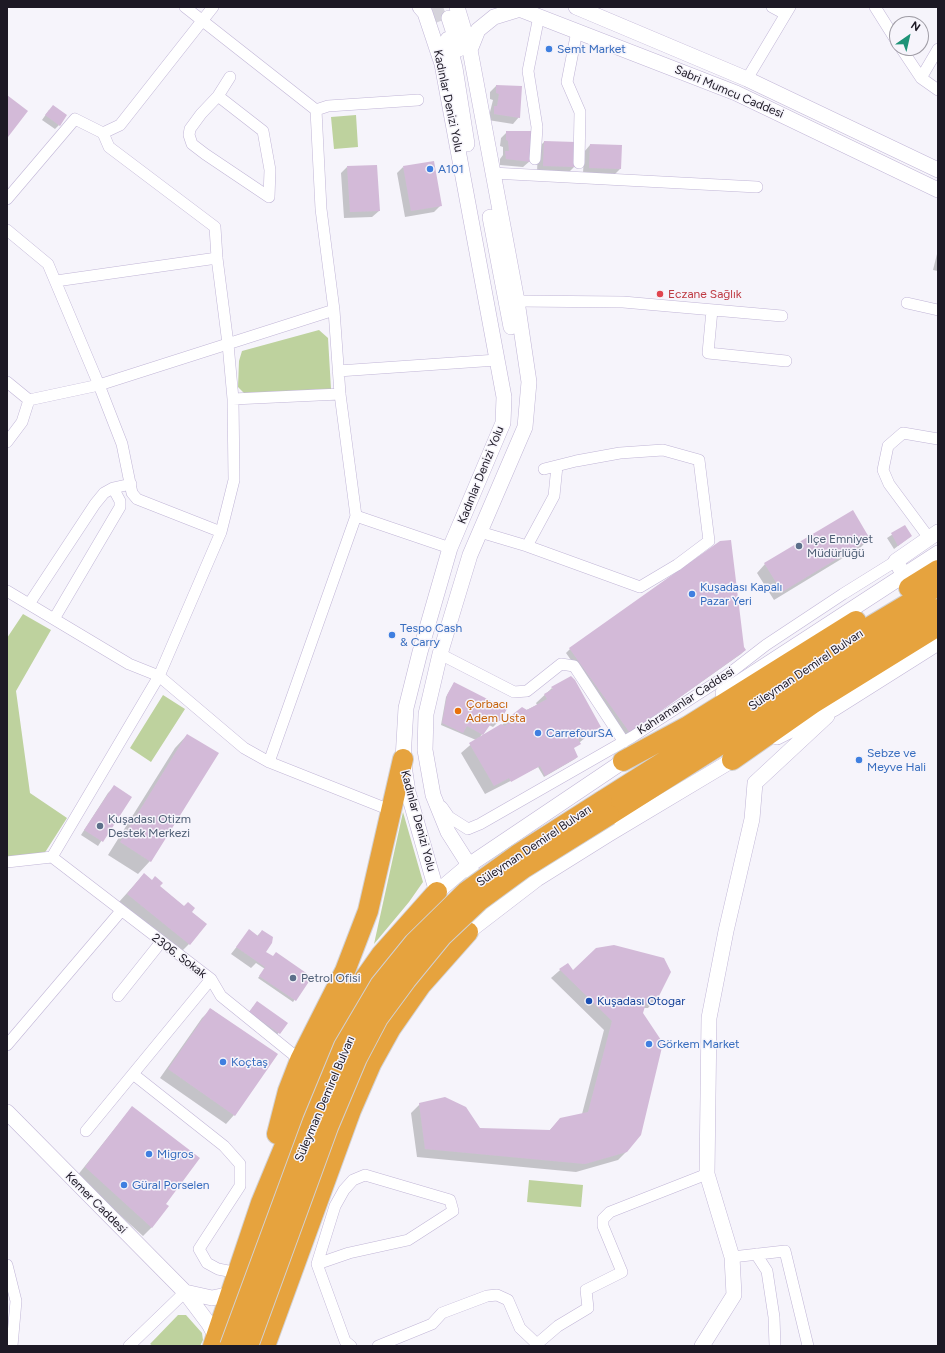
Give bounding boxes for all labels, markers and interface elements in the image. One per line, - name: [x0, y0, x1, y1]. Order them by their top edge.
- north arrow: [889, 16, 929, 56]
- text: N: [908, 19, 923, 34]
- place label: Semt Market: [557, 42, 626, 56]
- marker: Semt Market: [544, 44, 554, 54]
- street label: Kadınlar Denizi Yolu: [430, 48, 466, 154]
- street label: Sabri Mumcu Caddesi: [672, 62, 786, 122]
- place label: A101: [438, 162, 464, 176]
- marker: A101: [425, 164, 435, 174]
- place label: Eczane Sağlık: [668, 287, 742, 301]
- marker: Eczane Sağlık: [655, 289, 665, 299]
- street label: Kadınlar Denizi Yolu: [455, 424, 507, 526]
- place label: Ilçe Emniyet Müdürlüğü: [807, 532, 873, 560]
- marker: Ilçe Emniyet Müdürlüğü: [794, 541, 804, 551]
- place label: Kuşadası Kapalı Pazar Yeri: [700, 580, 782, 608]
- marker: Kuşadası Kapalı Pazar Yeri: [687, 589, 697, 599]
- place label: Tespo Cash & Carry: [400, 621, 462, 649]
- street label: Süleyman Demirel Bulvarı: [746, 626, 866, 714]
- marker: Tespo Cash & Carry: [387, 630, 397, 640]
- street label: Kahramanlar Caddesi: [635, 664, 737, 738]
- place label: Çorbacı Adem Usta: [466, 697, 526, 725]
- marker: Çorbacı Adem Usta: [453, 706, 463, 716]
- place label: CarrefourSA: [546, 726, 613, 740]
- marker: CarrefourSA: [533, 728, 543, 738]
- place label: Sebze ve Meyve Hali: [867, 746, 926, 774]
- marker: Sebze ve Meyve Hali: [854, 755, 864, 765]
- street label: Kadınlar Denizi Yolu: [398, 769, 438, 873]
- street label: Süleyman Demirel Bulvarı: [474, 802, 594, 890]
- place label: Kuşadası Otizm Destek Merkezi: [108, 812, 191, 840]
- marker: Kuşadası Otizm Destek Merkezi: [95, 821, 105, 831]
- street label: 2306. Sokak: [149, 931, 209, 981]
- place label: Petrol Ofisi: [301, 971, 360, 985]
- marker: Petrol Ofisi: [288, 973, 298, 983]
- place label: Kuşadası Otogar: [597, 994, 685, 1008]
- marker: Kuşadası Otogar: [584, 996, 594, 1006]
- street label: Süleyman Demirel Bulvarı: [292, 1034, 358, 1164]
- place label: Görkem Market: [657, 1037, 740, 1051]
- marker: Görkem Market: [644, 1039, 654, 1049]
- place label: Koçtaş: [231, 1055, 268, 1069]
- marker: Koçtaş: [218, 1057, 228, 1067]
- place label: Migros: [157, 1147, 194, 1161]
- marker: Migros: [144, 1149, 154, 1159]
- street label: Kemer Caddesi: [62, 1169, 130, 1237]
- place label: Güral Porselen: [132, 1178, 209, 1192]
- marker: Güral Porselen: [119, 1180, 129, 1190]

